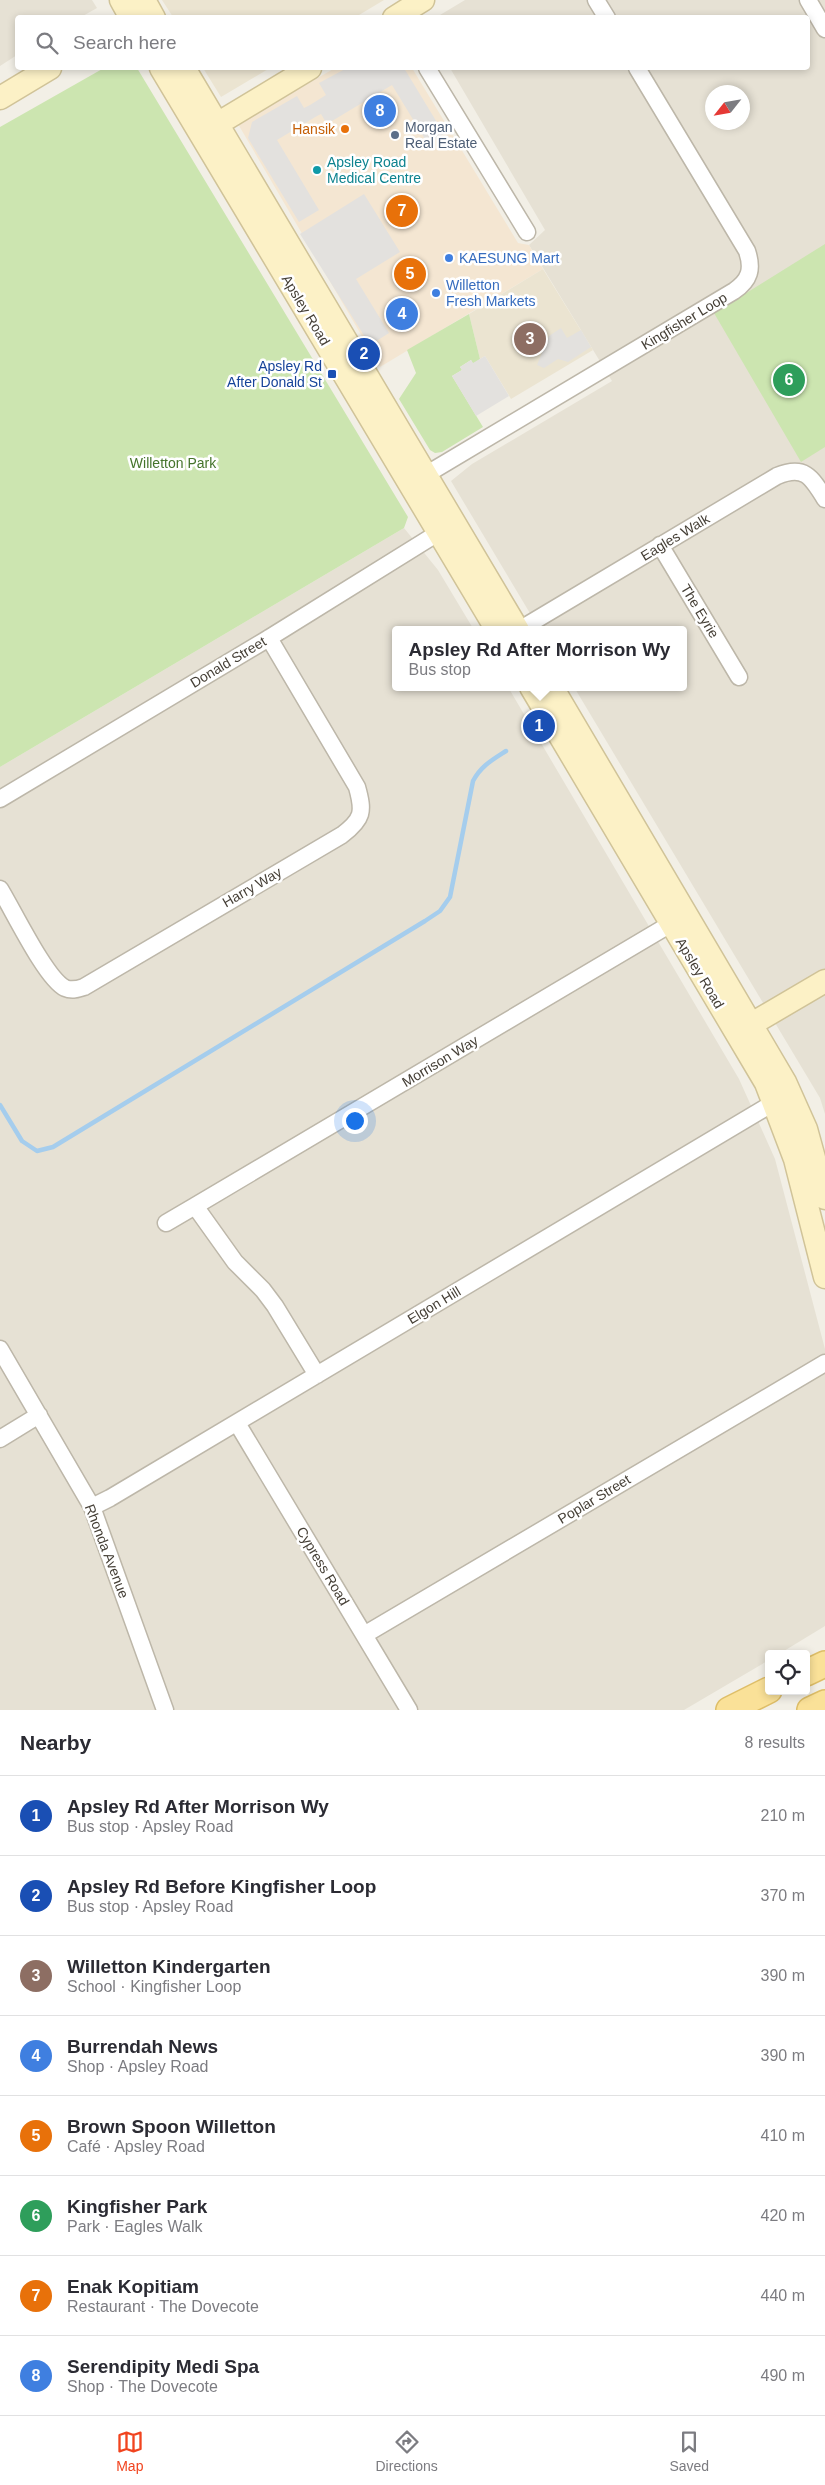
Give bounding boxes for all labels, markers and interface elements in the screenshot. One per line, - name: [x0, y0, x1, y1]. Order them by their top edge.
- search box: [15, 15, 810, 70]
- icon: search: [33, 29, 61, 57]
- text: Search here: [73, 32, 177, 53]
- north arrow: [705, 85, 750, 130]
- pin: 8: [364, 92, 396, 130]
- place label: Morgan Real Estate: [405, 119, 478, 151]
- place label: Hansik: [292, 121, 336, 137]
- marker: Hansik: [339, 123, 351, 135]
- marker: Morgan Real Estate: [389, 129, 401, 141]
- place label: Apsley Road Medical Centre: [327, 154, 421, 186]
- marker: Apsley Road Medical Centre: [311, 164, 323, 176]
- pin: 7: [386, 192, 418, 230]
- place label: KAESUNG Mart: [459, 250, 559, 266]
- marker: KAESUNG Mart: [443, 252, 455, 264]
- pin: 5: [394, 255, 426, 293]
- street label: Apsley Road: [279, 272, 333, 348]
- place label: Willetton Fresh Markets: [446, 277, 535, 309]
- marker: Willetton Fresh Markets: [430, 287, 442, 299]
- street label: Kingfisher Loop: [638, 289, 730, 353]
- pin: 4: [386, 295, 418, 333]
- pin: 3: [514, 320, 546, 358]
- pin: 2: [348, 335, 380, 373]
- place label: Apsley Rd After Donald St: [227, 358, 322, 390]
- pin: 6: [773, 361, 805, 399]
- marker: Apsley Rd After Donald St: [326, 368, 338, 380]
- park label: Willetton Park: [130, 455, 217, 471]
- street label: Eagles Walk: [638, 510, 713, 564]
- street label: The Eyrie: [678, 581, 722, 641]
- popup: [392, 626, 687, 691]
- street label: Donald Street: [187, 633, 269, 691]
- text: Apsley Rd After Morrison Wy: [409, 639, 670, 660]
- text: Bus stop: [409, 661, 471, 678]
- pin: 1: [523, 707, 555, 745]
- street label: Harry Way: [220, 864, 284, 910]
- street label: Apsley Road: [673, 935, 727, 1011]
- street label: Morrison Way: [399, 1032, 481, 1090]
- your location: [342, 1108, 368, 1134]
- street label: Elgon Hill: [405, 1283, 463, 1327]
- street label: Poplar Street: [555, 1471, 633, 1527]
- street label: Rhonda Avenue: [82, 1502, 132, 1600]
- street label: Cypress Road: [293, 1524, 353, 1608]
- map controls: [765, 1650, 810, 1695]
- button: locate: [765, 1650, 810, 1695]
- text: Nearby: [20, 1731, 91, 1754]
- text: 8 results: [745, 1734, 805, 1751]
- text: Apsley Rd After Morrison Wy: [67, 1796, 329, 1817]
- text: 1: [32, 1807, 40, 1824]
- text: 210 m: [761, 1807, 805, 1824]
- text: Bus stop · Apsley Road: [67, 1818, 233, 1835]
- text: Apsley Rd Before Kingfisher Loop: [67, 1876, 376, 1897]
- text: 2: [32, 1887, 40, 1904]
- text: 370 m: [761, 1887, 805, 1904]
- text: Bus stop · Apsley Road: [67, 1898, 233, 1915]
- text: Willetton Kindergarten: [67, 1956, 271, 1977]
- text: 3: [32, 1967, 40, 1984]
- text: 390 m: [761, 1967, 805, 1984]
- text: School · Kingfisher Loop: [67, 1978, 241, 1995]
- text: Burrendah News: [67, 2036, 218, 2057]
- text: 4: [32, 2047, 40, 2064]
- text: 390 m: [761, 2047, 805, 2064]
- text: Shop · Apsley Road: [67, 2058, 208, 2075]
- text: Brown Spoon Willetton: [67, 2116, 276, 2137]
- text: 5: [32, 2127, 40, 2144]
- text: 410 m: [761, 2127, 805, 2144]
- text: Café · Apsley Road: [67, 2138, 205, 2155]
- text: Kingfisher Park: [67, 2196, 207, 2217]
- text: 6: [32, 2207, 40, 2224]
- text: 420 m: [761, 2207, 805, 2224]
- text: Park · Eagles Walk: [67, 2218, 202, 2235]
- text: Enak Kopitiam: [67, 2276, 199, 2297]
- text: 7: [32, 2287, 40, 2304]
- text: 440 m: [761, 2287, 805, 2304]
- text: Restaurant · The Dovecote: [67, 2298, 259, 2315]
- text: Serendipity Medi Spa: [67, 2356, 259, 2377]
- text: 8: [32, 2367, 40, 2384]
- text: 490 m: [761, 2367, 805, 2384]
- text: Shop · The Dovecote: [67, 2378, 218, 2395]
- tab: Map: [116, 2428, 144, 2474]
- tab: Directions: [376, 2428, 438, 2474]
- tab: Saved: [669, 2428, 709, 2474]

